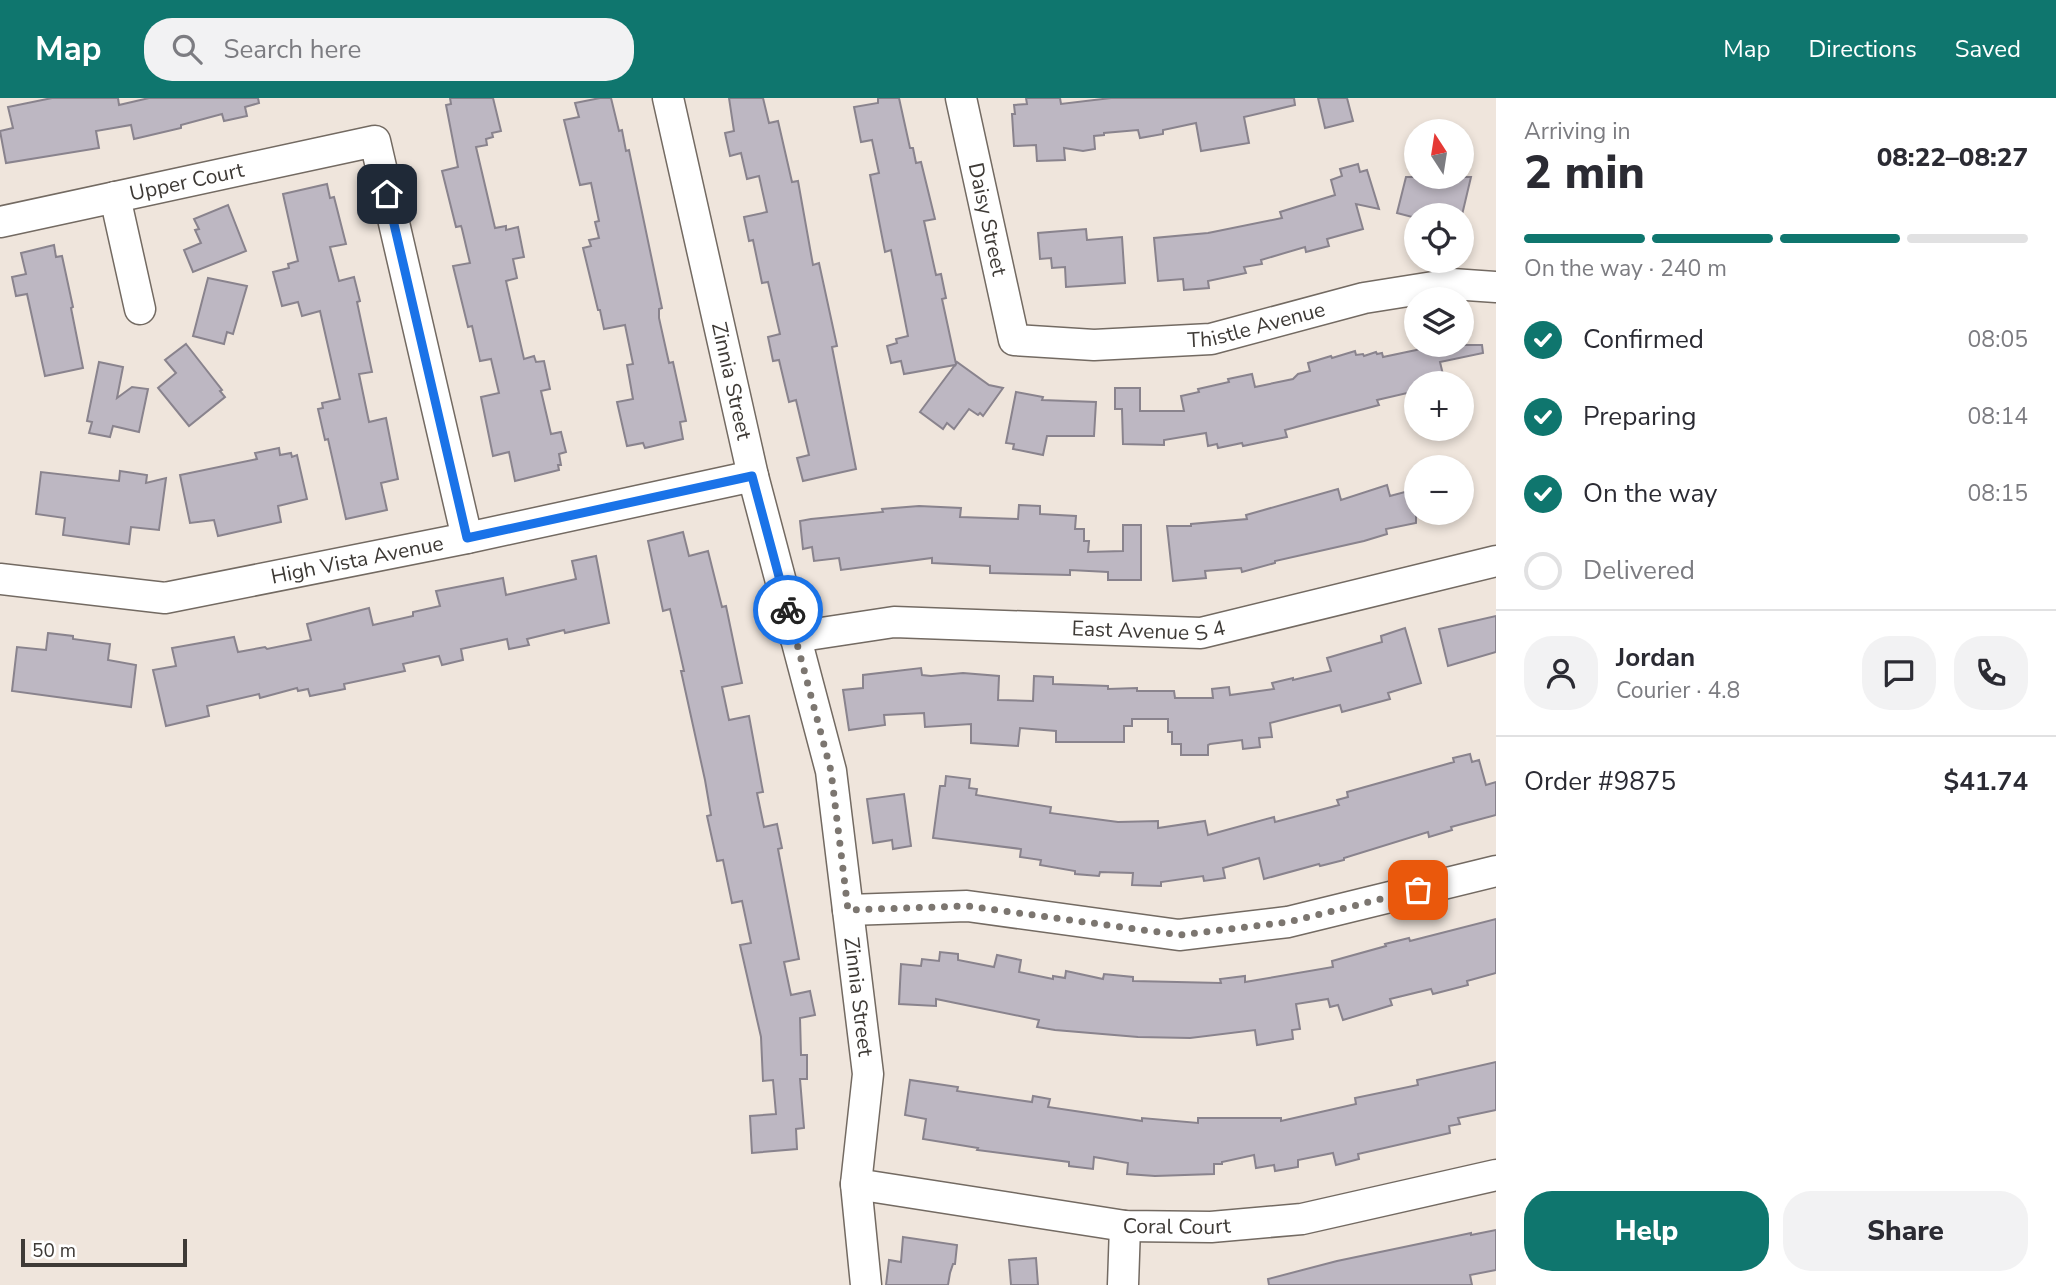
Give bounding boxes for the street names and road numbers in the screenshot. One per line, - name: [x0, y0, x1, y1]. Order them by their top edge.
- street label: Upper Court: [127, 156, 247, 208]
- street label: Daisy Street: [962, 160, 1014, 279]
- street label: Thistle Avenue: [1187, 295, 1328, 354]
- street label: Zinnia Street: [705, 319, 759, 443]
- street label: High Vista Avenue: [268, 529, 446, 591]
- street label: East Avenue S 4: [1071, 614, 1228, 648]
- street label: Zinnia Street: [837, 936, 880, 1059]
- street label: Coral Court: [1123, 1211, 1232, 1241]

